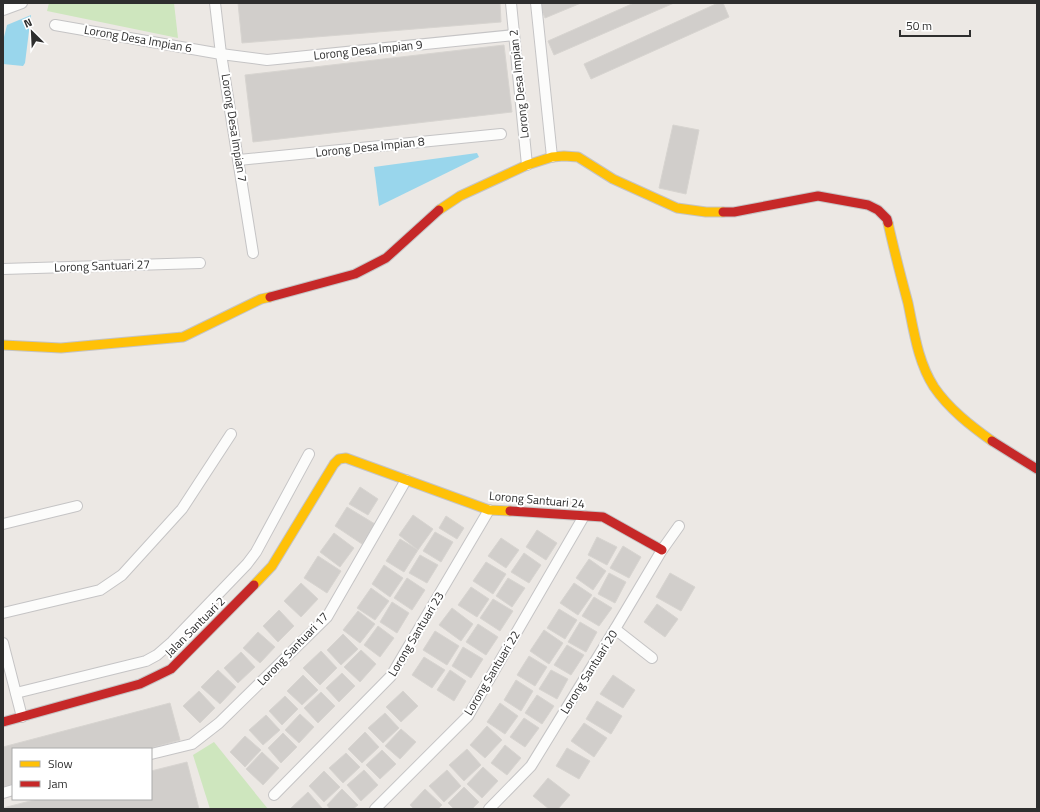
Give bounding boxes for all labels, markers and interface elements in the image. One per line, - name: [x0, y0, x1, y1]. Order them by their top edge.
- north arrow: [12, 12, 52, 52]
- scale bar: [900, 12, 970, 38]
- text: N: [21, 14, 35, 32]
- text: 50 m: [906, 16, 932, 35]
- street label: Lorong Desa Impian 6: [83, 20, 194, 57]
- street label: Lorong Desa Impian 2: [503, 29, 534, 139]
- street label: Lorong Desa Impian 9: [313, 34, 424, 65]
- street label: Lorong Desa Impian 7: [217, 72, 252, 183]
- street label: Lorong Desa Impian 8: [315, 131, 426, 162]
- street label: Lorong Santuari 27: [54, 254, 150, 277]
- street label: Lorong Santuari 24: [488, 486, 586, 513]
- street label: Lorong Santuari 23: [383, 588, 448, 680]
- street label: Jalan Santuari 2: [160, 592, 229, 661]
- street label: Lorong Santuari 17: [252, 608, 333, 690]
- street label: Lorong Santuari 20: [555, 626, 622, 717]
- street label: Lorong Santuari 22: [459, 627, 524, 719]
- legend: [12, 748, 152, 800]
- text: Slow: [48, 754, 73, 773]
- text: Jam: [48, 774, 68, 793]

